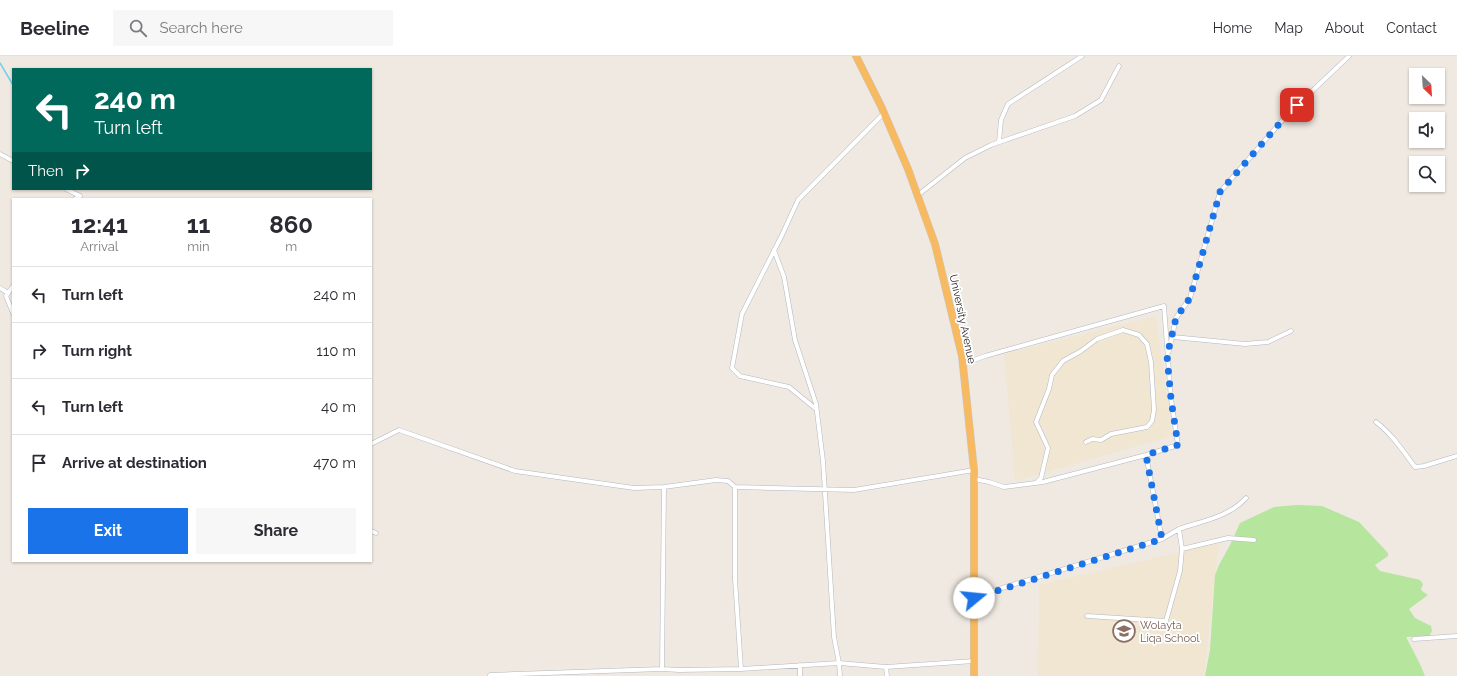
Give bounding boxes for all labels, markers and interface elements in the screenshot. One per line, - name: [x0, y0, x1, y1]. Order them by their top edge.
- search box: [113, 10, 393, 46]
- text: Beeline: [20, 17, 89, 39]
- icon: search: [127, 17, 149, 39]
- text: Search here: [159, 19, 243, 37]
- text: Home: [1213, 20, 1252, 36]
- text: Map: [1274, 20, 1303, 36]
- text: About: [1325, 20, 1364, 36]
- text: Contact: [1386, 20, 1437, 36]
- north arrow: [1409, 68, 1445, 104]
- map controls: [1409, 68, 1445, 192]
- text: 240 m: [94, 83, 176, 116]
- icon: left: [28, 84, 80, 136]
- pin: [1280, 88, 1314, 122]
- icon: arrive: [1286, 94, 1308, 116]
- button: sound: [1409, 112, 1445, 148]
- text: Turn left: [94, 117, 163, 138]
- button: search: [1409, 156, 1445, 192]
- icon: right: [71, 160, 93, 182]
- text: Then: [28, 162, 63, 180]
- text: 12:41: [71, 210, 128, 239]
- text: 11: [187, 210, 210, 239]
- text: 860: [269, 210, 313, 239]
- text: Arrival: [80, 239, 118, 254]
- text: min: [187, 239, 210, 254]
- text: m: [285, 239, 297, 254]
- street label: University Avenue: [947, 273, 978, 366]
- icon: left: [28, 284, 50, 306]
- text: Turn left: [62, 286, 123, 304]
- text: 240 m: [313, 286, 356, 304]
- icon: right: [28, 340, 50, 362]
- text: Turn right: [62, 342, 132, 360]
- text: 110 m: [316, 342, 356, 360]
- icon: left: [28, 396, 50, 418]
- text: Turn left: [62, 398, 123, 416]
- text: 40 m: [321, 398, 356, 416]
- icon: arrive: [28, 452, 50, 474]
- text: Arrive at destination: [62, 454, 207, 472]
- text: 470 m: [313, 454, 356, 472]
- button: Exit: [28, 508, 188, 554]
- button: Share: [196, 508, 356, 554]
- position arrow: [953, 577, 995, 619]
- school or university icon: Wolayta Liqa School: [1111, 618, 1137, 644]
- place label: Wolayta Liqa School: [1140, 619, 1200, 645]

